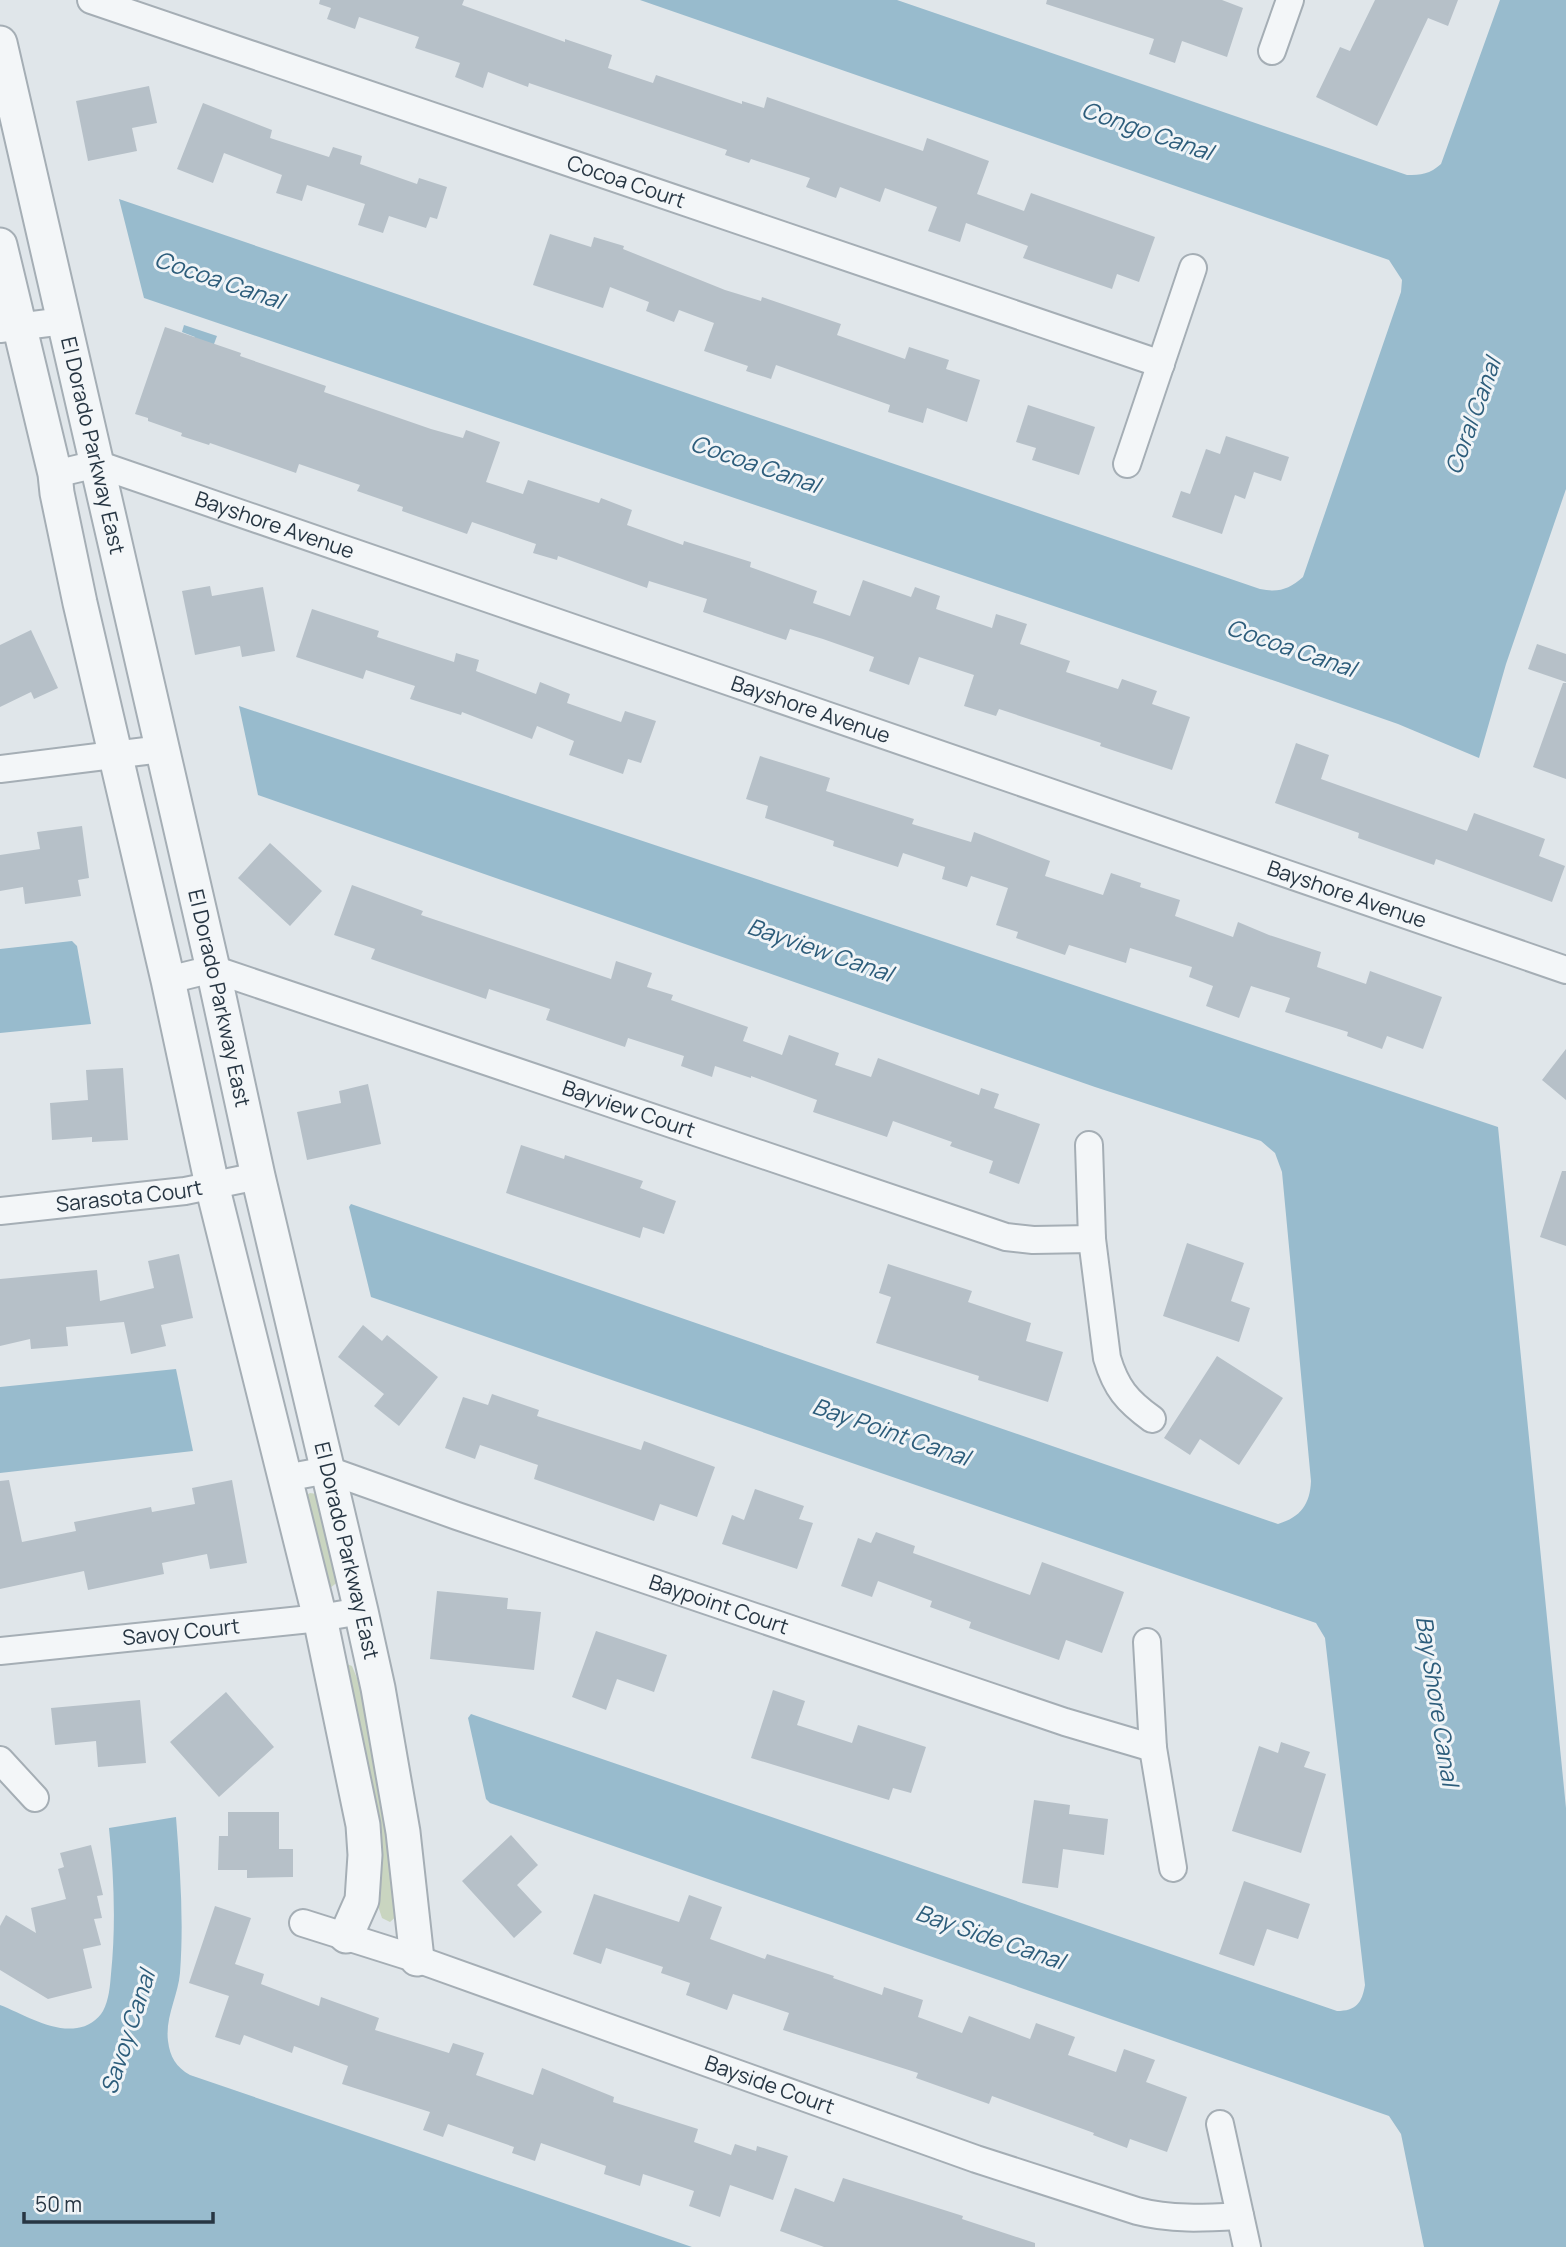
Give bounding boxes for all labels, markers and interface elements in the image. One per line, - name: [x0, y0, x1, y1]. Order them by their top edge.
- water label: Congo Canal: [1078, 93, 1220, 168]
- street label: Cocoa Court: [563, 148, 689, 214]
- water label: Cocoa Canal: [151, 242, 291, 317]
- street label: El Dorado Parkway East: [55, 334, 132, 557]
- water label: Coral Canal: [1436, 351, 1509, 478]
- water label: Cocoa Canal: [687, 426, 827, 501]
- street label: Bayshore Avenue: [192, 484, 358, 565]
- water label: Cocoa Canal: [1223, 610, 1363, 685]
- street label: Bayshore Avenue: [728, 668, 894, 749]
- street label: Bayshore Avenue: [1264, 853, 1430, 934]
- street label: El Dorado Parkway East: [182, 886, 258, 1110]
- water label: Bayview Canal: [743, 909, 900, 990]
- street label: Bayview Court: [559, 1073, 699, 1144]
- street label: Sarasota Court: [54, 1173, 205, 1218]
- water label: Bay Point Canal: [808, 1389, 977, 1474]
- street label: El Dorado Parkway East: [308, 1439, 386, 1662]
- street label: Baypoint Court: [645, 1567, 793, 1640]
- street label: Savoy Court: [121, 1611, 241, 1651]
- water label: Bay Shore Canal: [1409, 1614, 1468, 1791]
- water label: Bay Side Canal: [912, 1896, 1071, 1977]
- water label: Savoy Canal: [92, 1963, 163, 2098]
- street label: Bayside Court: [701, 2048, 839, 2120]
- scale bar: [24, 2180, 214, 2224]
- text: 50 m: [35, 2190, 82, 2218]

